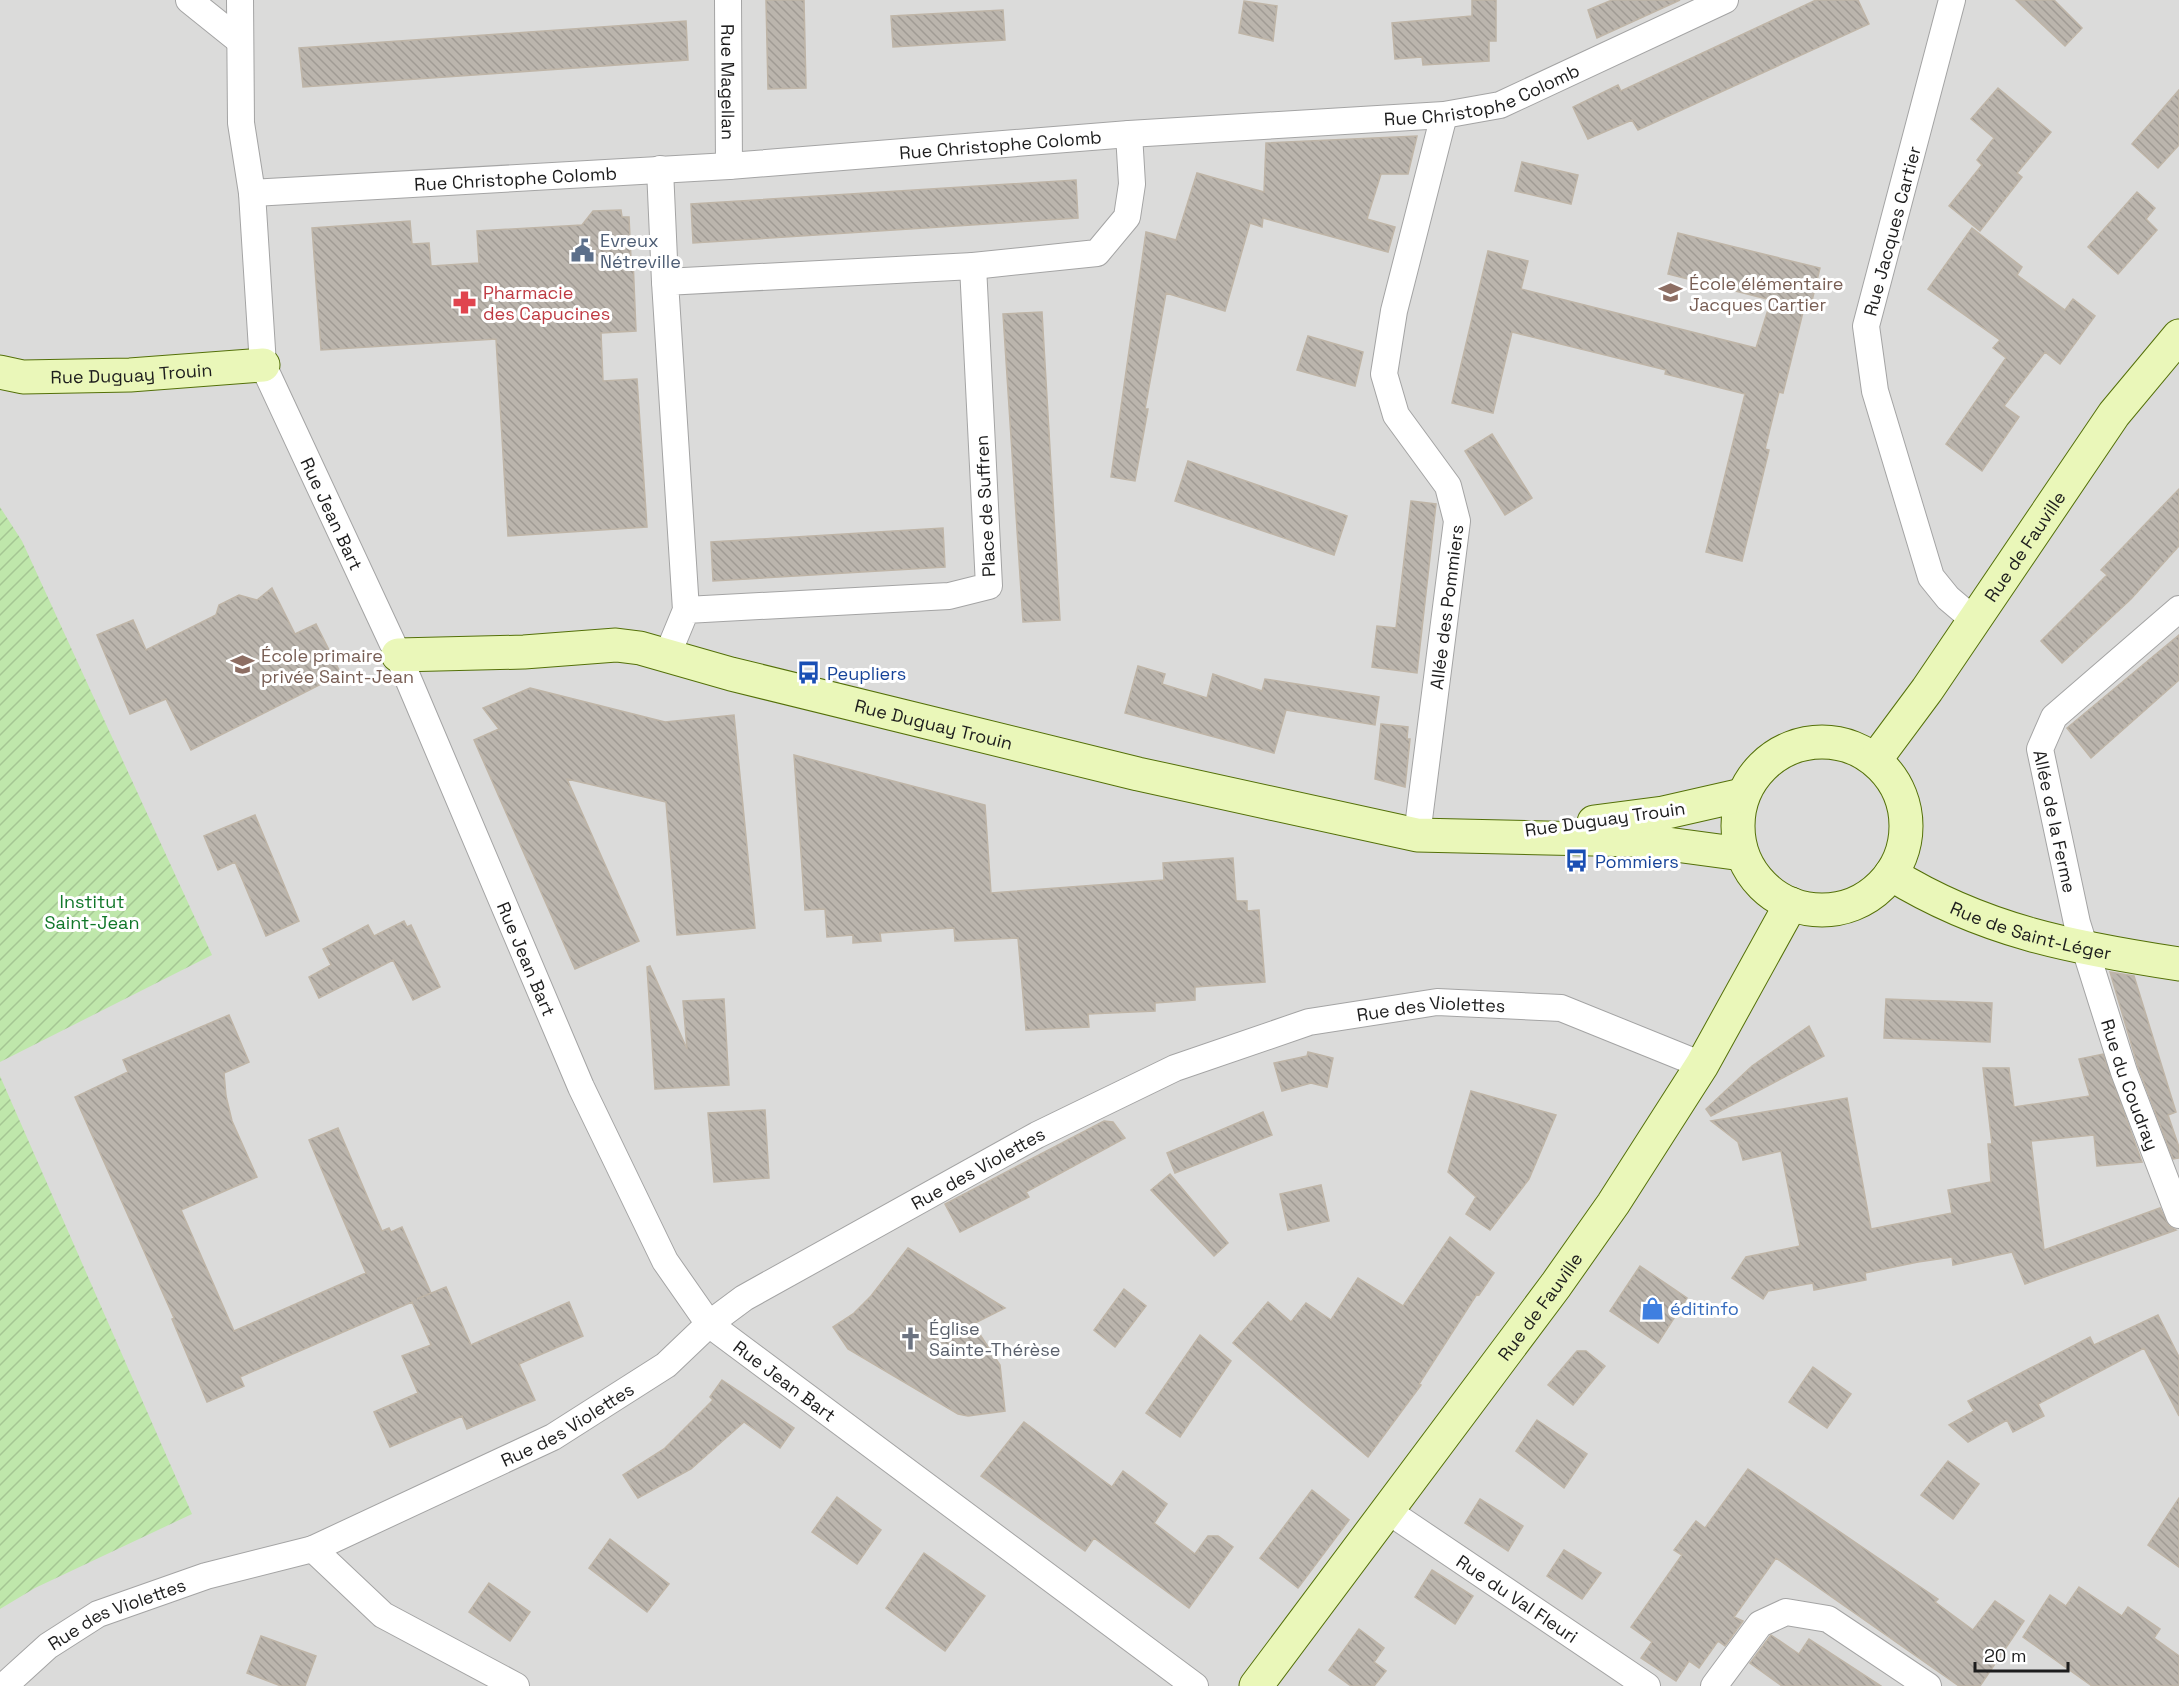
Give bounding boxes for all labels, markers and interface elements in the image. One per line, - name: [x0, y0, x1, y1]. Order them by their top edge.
- street label: Rue Magellan: [717, 24, 740, 140]
- street label: Rue Christophe Colomb: [1383, 58, 1583, 130]
- street label: Rue Christophe Colomb: [898, 125, 1103, 164]
- street label: Rue Jacques Cartier: [1858, 143, 1926, 318]
- street label: Rue Christophe Colomb: [414, 161, 618, 195]
- place label: Evreux Nétreville: [600, 229, 681, 273]
- public building icon: Evreux Nétreville: [569, 237, 595, 263]
- place label: École élémentaire Jacques Cartier: [1689, 272, 1843, 316]
- school or university icon: École élémentaire Jacques Cartier: [1658, 280, 1684, 306]
- place label: Pharmacie des Capucines: [483, 281, 610, 325]
- pharmacy icon: Pharmacie des Capucines: [452, 289, 478, 315]
- street label: Rue Duguay Trouin: [50, 357, 213, 388]
- street label: Place de Suffren: [970, 434, 1000, 578]
- street label: Rue Jean Bart: [296, 453, 368, 574]
- street label: Rue de Fauville: [1979, 486, 2070, 606]
- street label: Allée des Pommiers: [1424, 523, 1468, 691]
- place label: École primaire privée Saint-Jean: [261, 644, 414, 688]
- school or university icon: École primaire privée Saint-Jean: [230, 652, 256, 678]
- bus stop icon: Peupliers: [796, 660, 822, 686]
- place label: Peupliers: [827, 662, 906, 685]
- street label: Rue Duguay Trouin: [852, 693, 1015, 754]
- street label: Allée de la Ferme: [2029, 748, 2082, 895]
- street label: Rue Duguay Trouin: [1523, 796, 1687, 842]
- bus stop icon: Pommiers: [1564, 848, 1590, 874]
- place label: Pommiers: [1595, 850, 1679, 873]
- park label: Institut Saint-Jean: [44, 890, 140, 934]
- street label: Rue de Saint-Léger: [1947, 896, 2114, 964]
- street label: Rue Jean Bart: [492, 898, 561, 1019]
- street label: Rue des Violettes: [1355, 990, 1506, 1026]
- street label: Rue du Coudray: [2096, 1016, 2164, 1153]
- street label: Rue des Violettes: [907, 1122, 1048, 1214]
- street label: Rue de Fauville: [1492, 1248, 1587, 1365]
- shop icon: éditinfo: [1639, 1295, 1665, 1321]
- place label: éditinfo: [1670, 1297, 1739, 1320]
- place label: Église Sainte-Thérèse: [929, 1317, 1060, 1361]
- church icon: Église Sainte-Thérèse: [898, 1325, 924, 1351]
- street label: Rue Jean Bart: [729, 1335, 841, 1426]
- street label: Rue des Violettes: [497, 1377, 638, 1471]
- street label: Rue du Val Fleuri: [1452, 1549, 1582, 1648]
- street label: Rue des Violettes: [43, 1573, 189, 1655]
- scale bar: [1975, 1635, 2068, 1673]
- text: 20 m: [1984, 1644, 2027, 1667]

